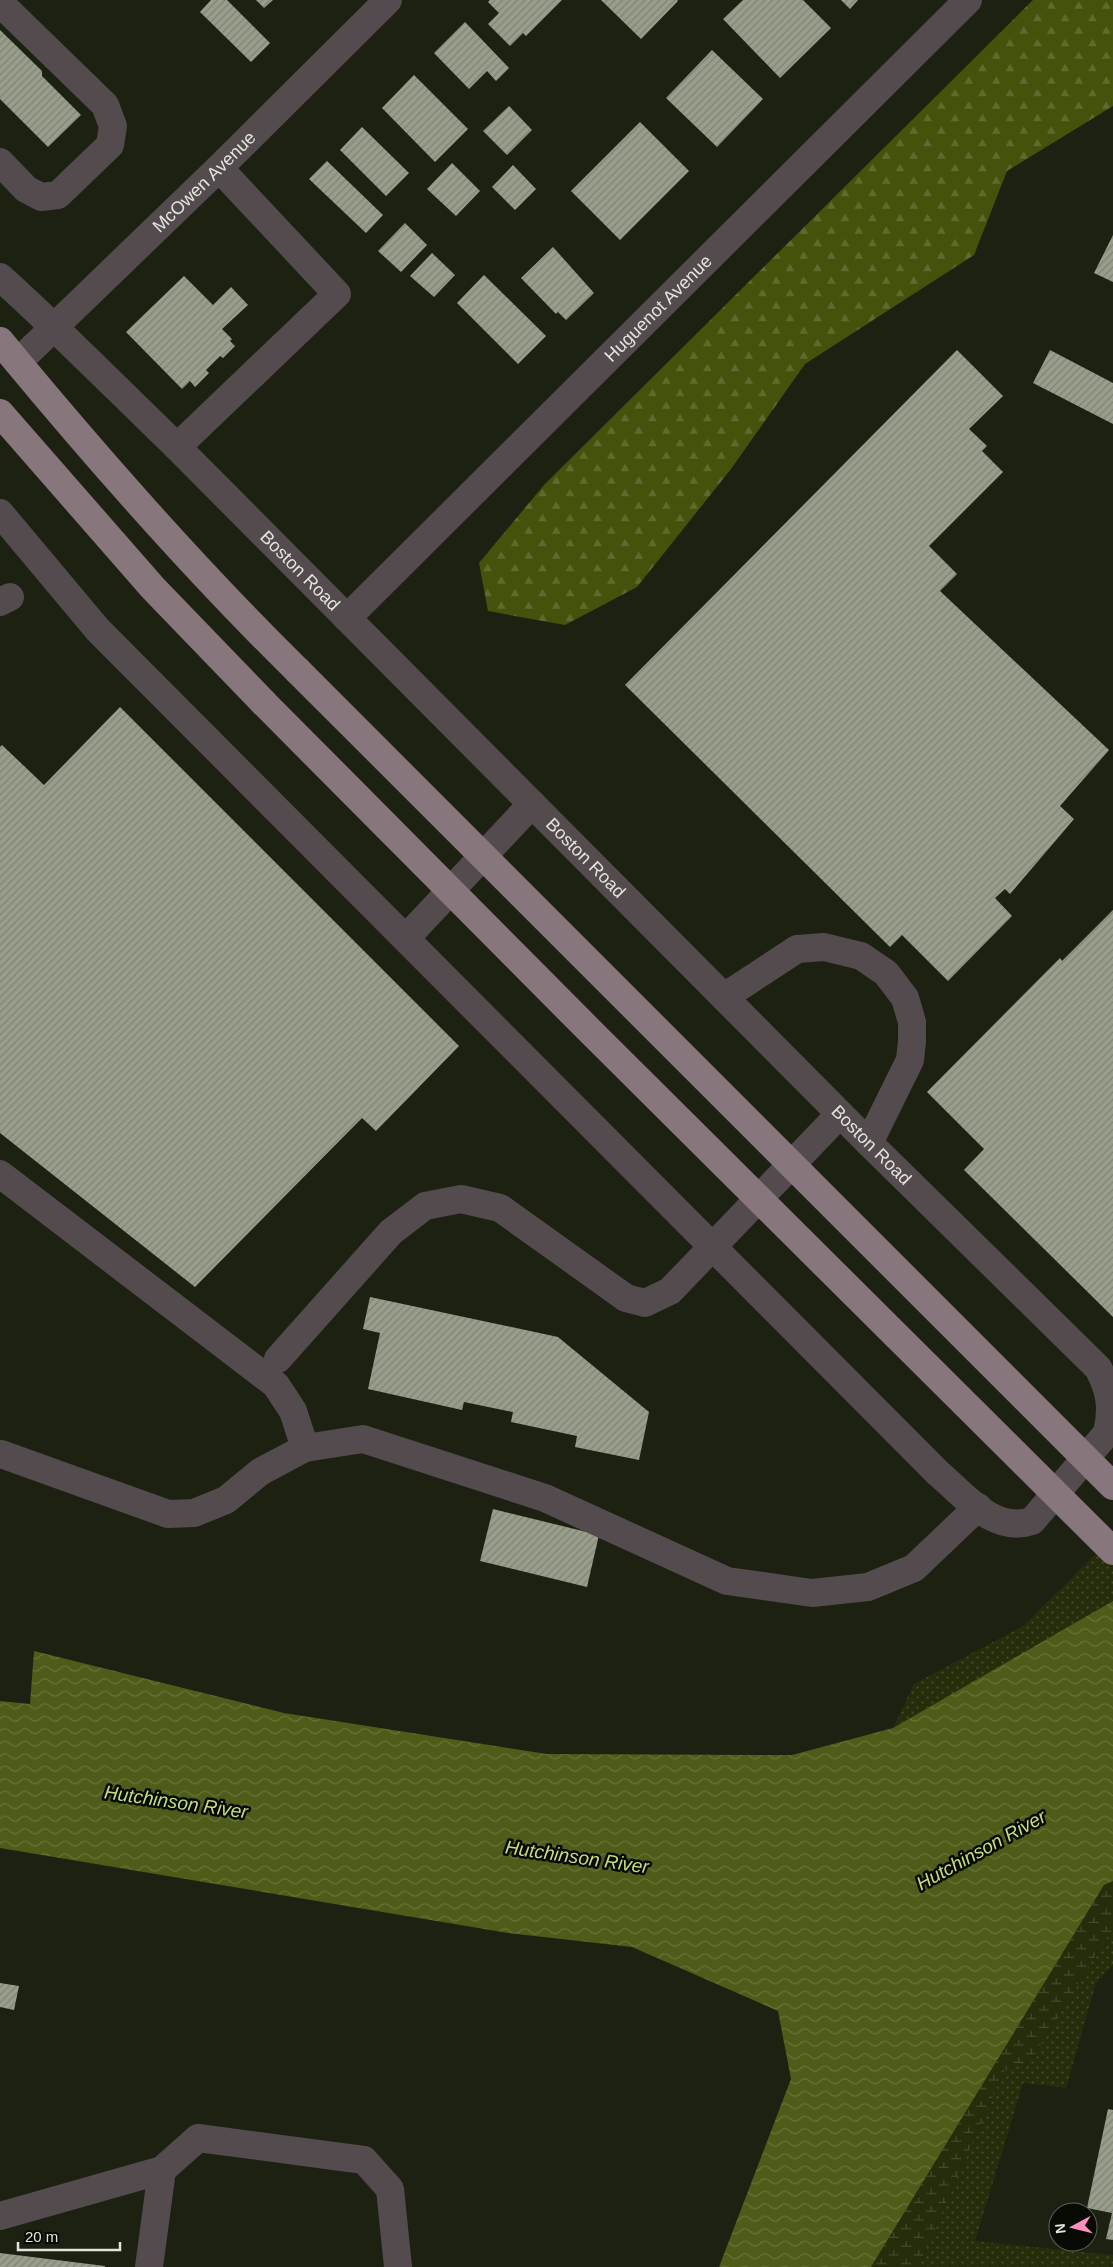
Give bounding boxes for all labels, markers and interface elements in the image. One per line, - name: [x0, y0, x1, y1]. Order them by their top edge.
- street label: McOwen Avenue: [149, 127, 260, 236]
- street label: Huguenot Avenue: [600, 251, 716, 366]
- street label: Boston Road: [256, 527, 344, 615]
- street label: Boston Road: [542, 814, 629, 902]
- street label: Boston Road: [827, 1101, 915, 1189]
- water label: Hutchinson River: [103, 1782, 250, 1823]
- water label: Hutchinson River: [913, 1805, 1050, 1894]
- water label: Hutchinson River: [504, 1837, 651, 1878]
- north arrow: [1048, 2202, 1098, 2252]
- scale bar: [18, 2220, 120, 2252]
- text: N: [1052, 2223, 1069, 2235]
- text: 20 m: [25, 2228, 58, 2245]

